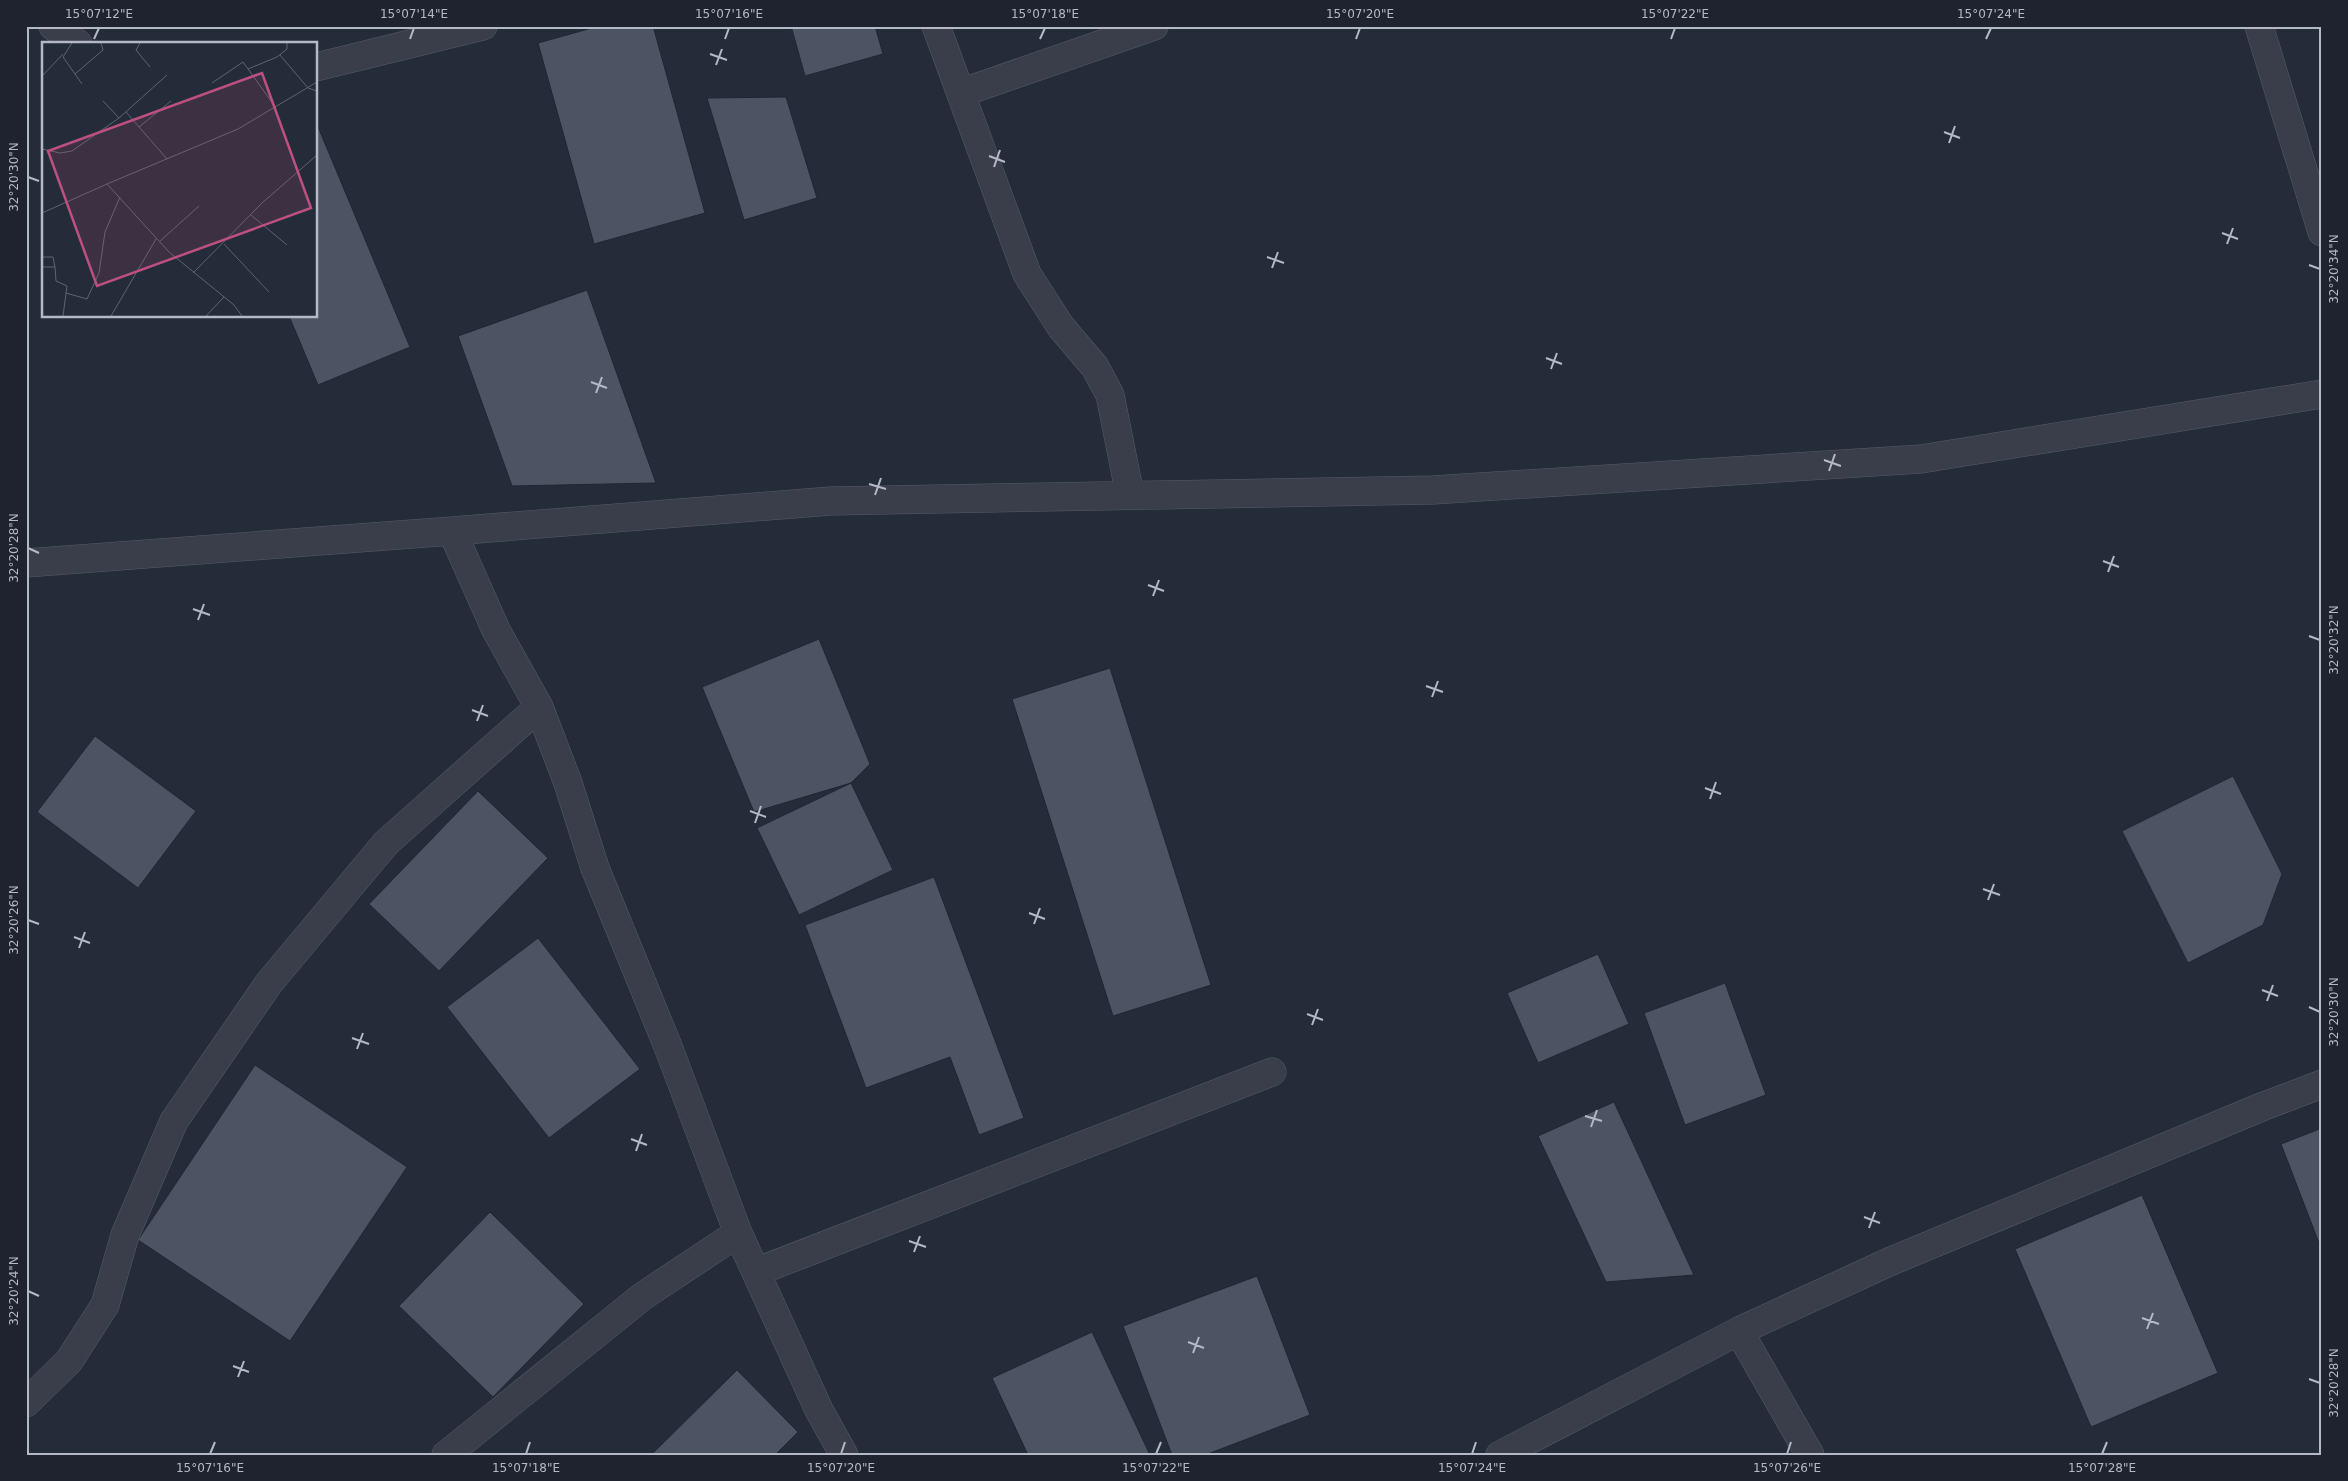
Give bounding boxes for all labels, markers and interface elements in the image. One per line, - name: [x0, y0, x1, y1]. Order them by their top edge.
- text: 15°07'12"E: [65, 7, 133, 21]
- text: 15°07'14"E: [380, 7, 448, 21]
- text: 15°07'16"E: [695, 7, 763, 21]
- text: 15°07'18"E: [1011, 7, 1079, 21]
- text: 15°07'20"E: [1326, 7, 1394, 21]
- text: 15°07'22"E: [1641, 7, 1709, 21]
- text: 15°07'24"E: [1957, 7, 2025, 21]
- inset map: [42, 42, 318, 318]
- text: 32°20'30"N: [7, 142, 21, 212]
- text: 32°20'34"N: [2327, 234, 2341, 304]
- text: 32°20'28"N: [7, 513, 21, 583]
- text: 32°20'32"N: [2327, 605, 2341, 675]
- text: 32°20'26"N: [7, 885, 21, 955]
- text: 32°20'30"N: [2327, 977, 2341, 1047]
- text: 32°20'24"N: [7, 1256, 21, 1326]
- text: 32°20'28"N: [2327, 1348, 2341, 1418]
- text: 15°07'16"E: [176, 1461, 244, 1475]
- text: 15°07'18"E: [492, 1461, 560, 1475]
- text: 15°07'20"E: [807, 1461, 875, 1475]
- text: 15°07'22"E: [1122, 1461, 1190, 1475]
- text: 15°07'24"E: [1438, 1461, 1506, 1475]
- text: 15°07'26"E: [1753, 1461, 1821, 1475]
- text: 15°07'28"E: [2068, 1461, 2136, 1475]

